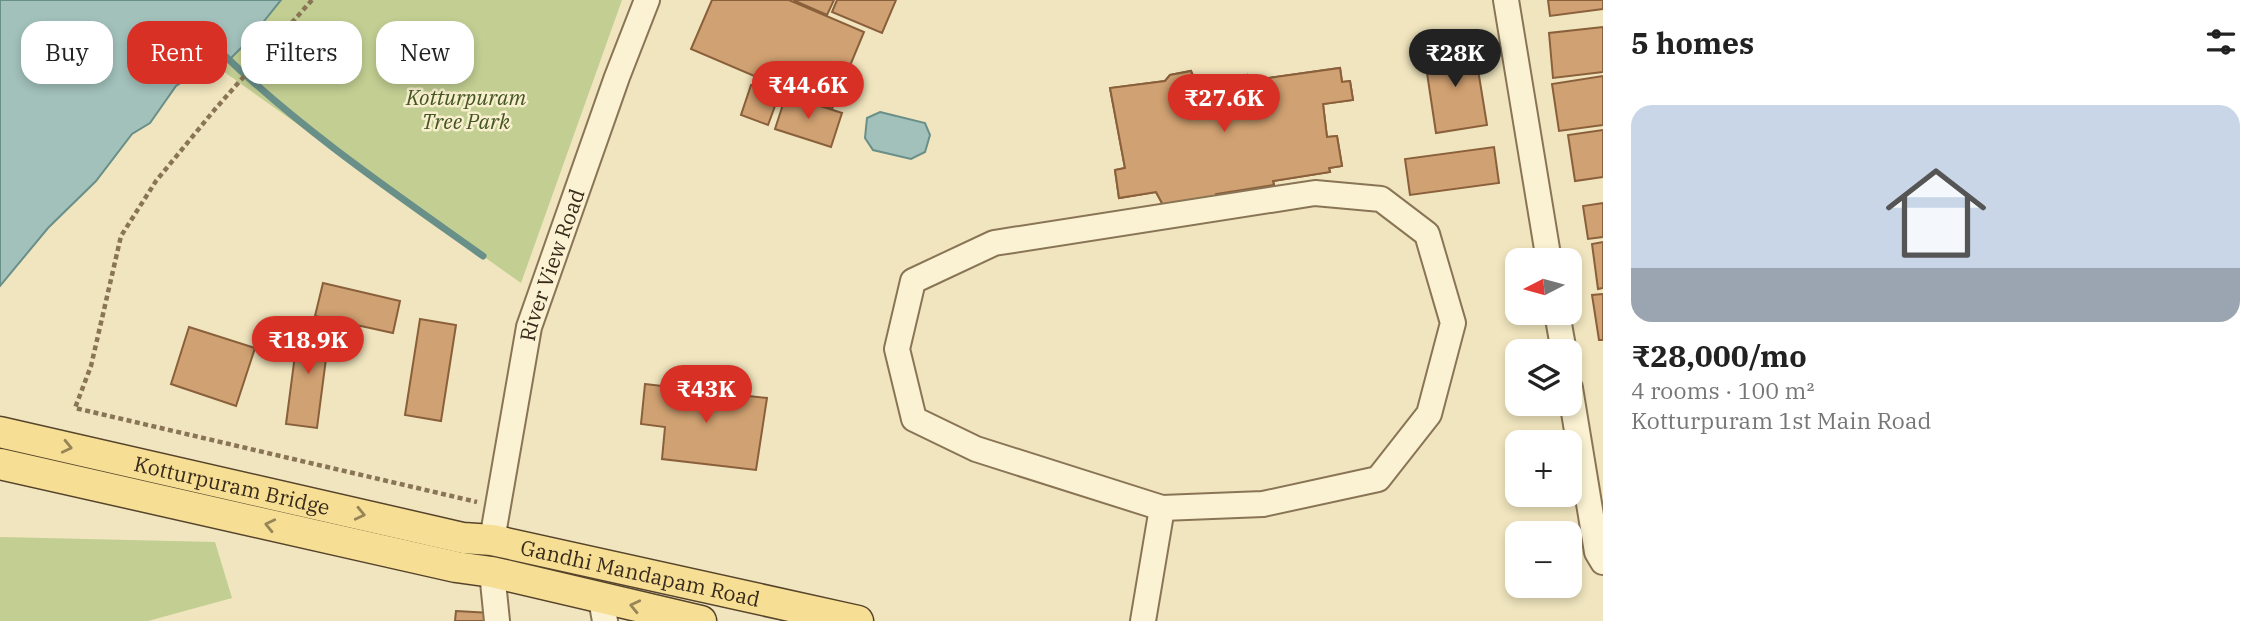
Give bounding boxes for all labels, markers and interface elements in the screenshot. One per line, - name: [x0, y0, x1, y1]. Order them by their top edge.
- chip: Buy: [21, 21, 113, 84]
- chip: Rent: [127, 21, 227, 84]
- chip: Filters: [241, 21, 362, 84]
- chip: New: [376, 21, 474, 84]
- text: 5 homes: [1631, 23, 1754, 62]
- icon: filters: [2202, 23, 2240, 61]
- pin: ₹28K: [1414, 29, 1496, 89]
- text: ₹28K: [1425, 37, 1485, 67]
- pin: ₹44.6K: [751, 61, 865, 121]
- text: ₹44.6K: [768, 69, 848, 99]
- pin: ₹27.6K: [1167, 74, 1281, 134]
- text: ₹27.6K: [1184, 82, 1264, 112]
- park label: Kotturpuram Tree Park: [405, 83, 526, 135]
- icon: home: [1873, 150, 1999, 276]
- street label: River View Road: [513, 185, 591, 343]
- north arrow: [1505, 248, 1582, 326]
- map controls: [1505, 248, 1582, 598]
- pin: ₹18.9K: [251, 316, 365, 376]
- text: ₹18.9K: [268, 324, 348, 354]
- text: ₹28,000/mo: [1631, 336, 1807, 375]
- button: layers: [1505, 339, 1582, 416]
- pin: ₹43K: [665, 366, 747, 425]
- text: ₹43K: [676, 373, 736, 403]
- text: 4 rooms · 100 m²: [1631, 375, 1814, 405]
- text: Kotturpuram 1st Main Road: [1631, 405, 1932, 435]
- button: +: [1505, 430, 1582, 507]
- one-way arrow: [60, 439, 72, 453]
- street label: Kotturpuram Bridge: [131, 449, 333, 521]
- one-way arrow: [354, 506, 366, 521]
- one-way arrow: [264, 519, 276, 533]
- button: −: [1505, 521, 1582, 598]
- street label: Gandhi Mandapam Road: [518, 533, 763, 613]
- one-way arrow: [629, 600, 641, 614]

